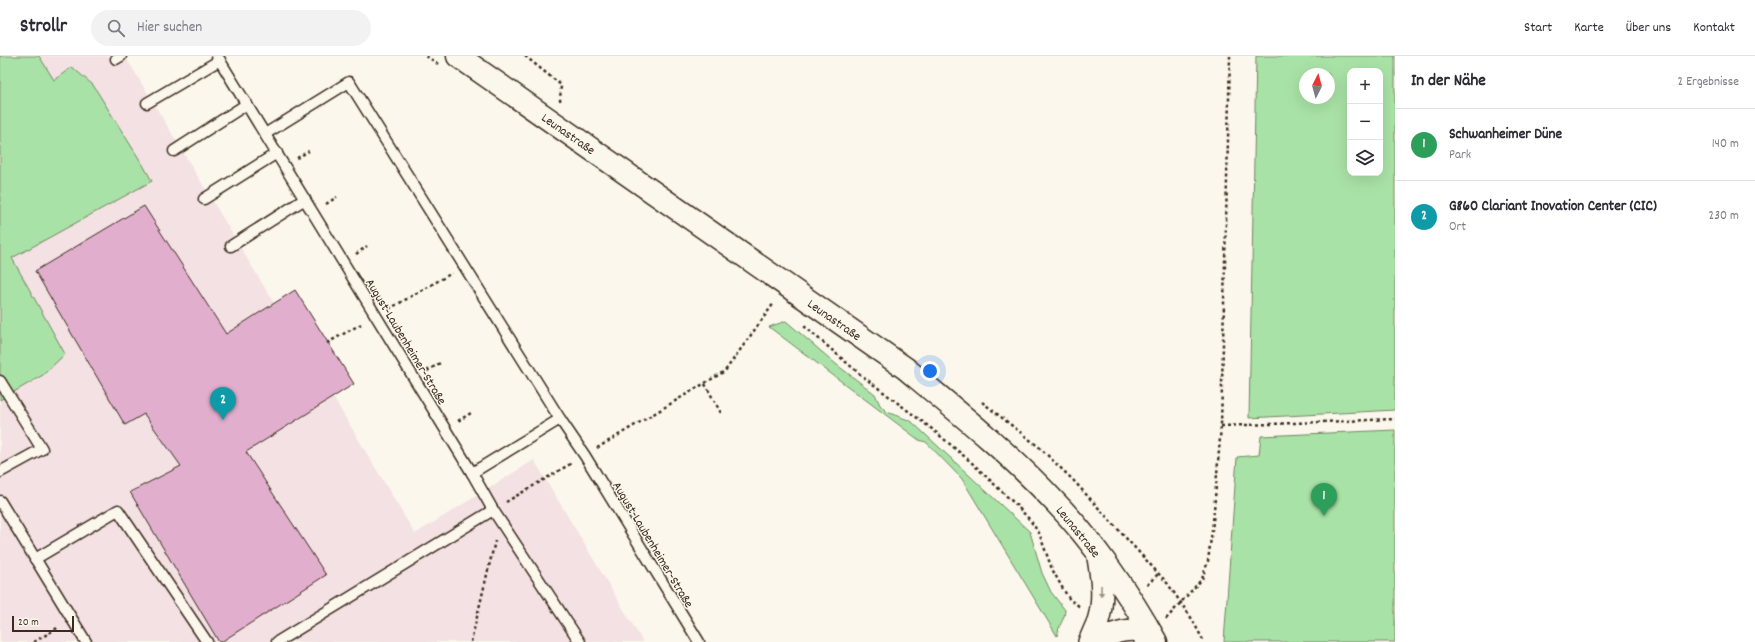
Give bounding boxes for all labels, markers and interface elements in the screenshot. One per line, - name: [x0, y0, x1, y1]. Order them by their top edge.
- search box: [91, 10, 371, 46]
- text: Strollr: [20, 14, 67, 41]
- icon: search: [105, 17, 127, 39]
- text: Hier suchen: [137, 17, 202, 39]
- text: Start: [1524, 18, 1552, 38]
- text: Karte: [1574, 18, 1604, 38]
- text: Über uns: [1626, 18, 1671, 38]
- text: Kontakt: [1693, 18, 1735, 38]
- north arrow: [1299, 68, 1335, 104]
- map controls: [1347, 68, 1383, 176]
- button: +: [1347, 68, 1383, 104]
- text: In der Nähe: [1411, 70, 1486, 94]
- text: 2 Ergebnisse: [1678, 73, 1739, 92]
- button: −: [1347, 104, 1383, 140]
- street label: Leunastraße: [537, 110, 599, 161]
- text: Schwanheimer Düne: [1449, 124, 1562, 146]
- text: 1: [1423, 135, 1425, 154]
- text: 140 m: [1712, 135, 1739, 154]
- button: layers: [1347, 140, 1383, 176]
- text: Park: [1449, 146, 1471, 165]
- text: G860 Clariant Inovation Center (CIC): [1449, 196, 1657, 218]
- text: 2: [1421, 207, 1427, 226]
- text: 230 m: [1709, 207, 1739, 226]
- text: Ort: [1449, 218, 1466, 237]
- street label: August-Laubenheimer-Straße: [360, 276, 450, 409]
- street label: Leunastraße: [803, 296, 865, 347]
- your location: [920, 361, 940, 381]
- pin: 2: [210, 387, 236, 420]
- street label: August-Laubenheimer-Straße: [607, 479, 697, 612]
- pin: 1: [1311, 483, 1337, 516]
- street label: Leunastraße: [1050, 503, 1104, 563]
- one-way arrow: [1098, 585, 1104, 598]
- scale bar: [12, 614, 74, 633]
- text: 20 m: [18, 615, 39, 631]

